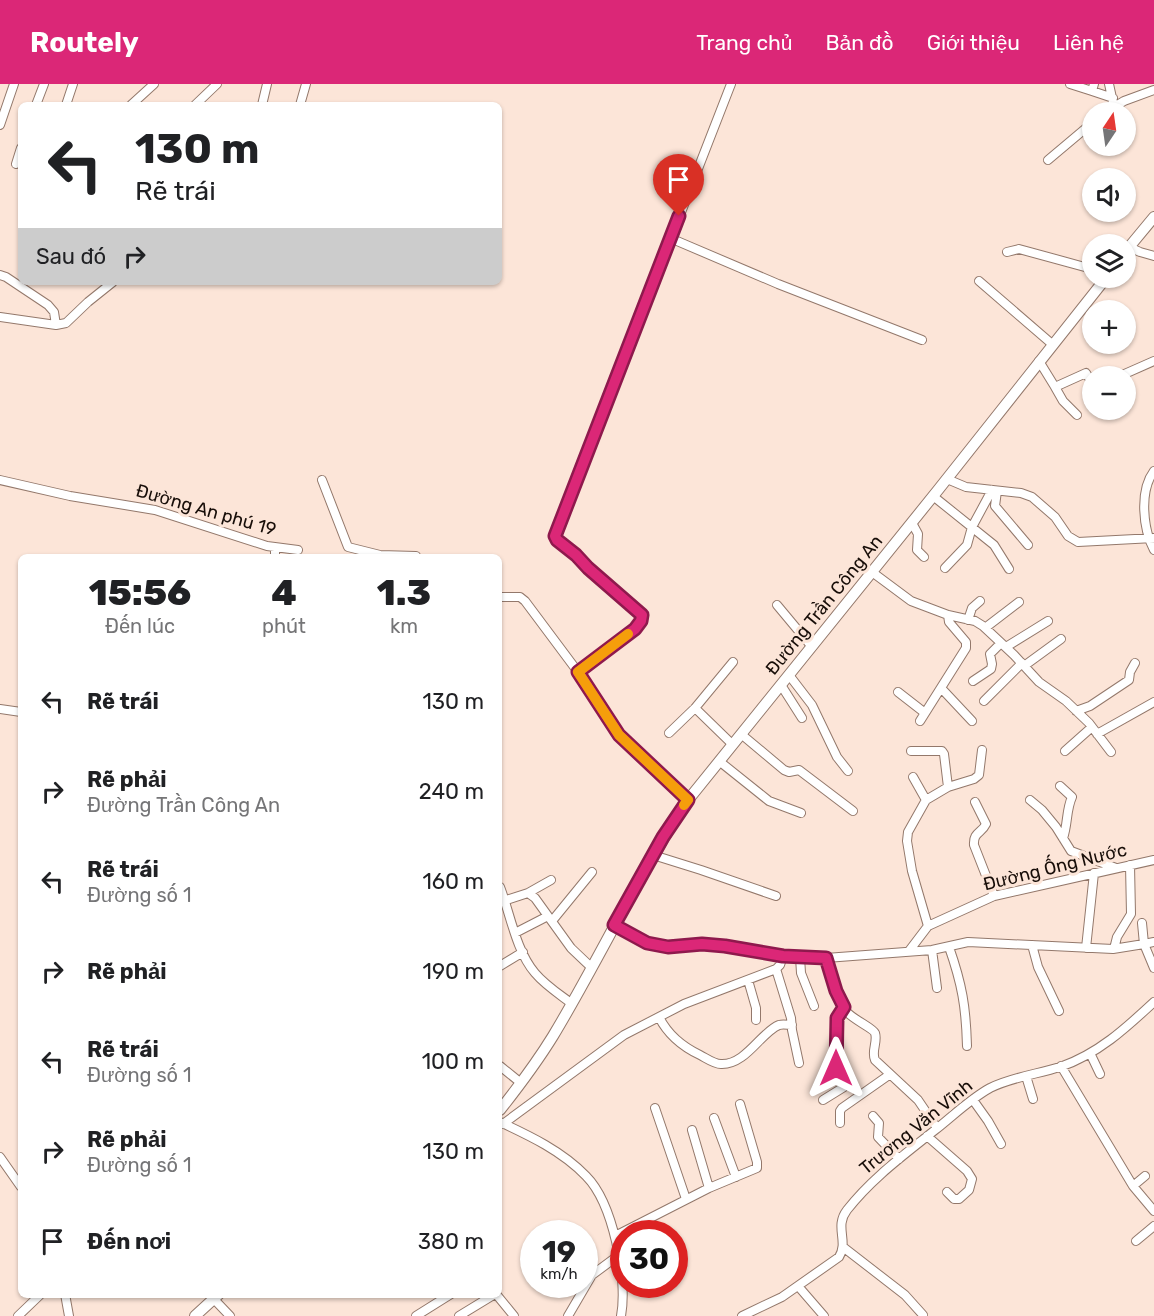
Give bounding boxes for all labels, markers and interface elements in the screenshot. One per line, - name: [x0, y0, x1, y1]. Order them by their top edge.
- text: Routely: [30, 26, 139, 59]
- text: Trang chủ: [696, 30, 793, 55]
- text: Bản đồ: [826, 30, 894, 55]
- text: Giới thiệu: [927, 30, 1020, 55]
- text: Liên hệ: [1053, 30, 1124, 55]
- north arrow: [1082, 102, 1136, 156]
- map controls: [1082, 102, 1136, 420]
- text: 130 m: [135, 124, 260, 174]
- icon: left: [36, 126, 114, 204]
- pin: [653, 154, 704, 216]
- icon: arrive: [662, 163, 695, 196]
- button: sound: [1082, 168, 1136, 222]
- text: Rẽ trái: [135, 175, 216, 207]
- button: layers: [1082, 234, 1136, 288]
- icon: right: [118, 240, 151, 273]
- text: Sau đó: [36, 243, 106, 270]
- button: +: [1082, 300, 1136, 354]
- button: −: [1082, 366, 1136, 420]
- street label: Đường An phú 19: [133, 479, 279, 541]
- street label: Đường Trần Công An: [760, 530, 887, 679]
- text: 15:56: [89, 571, 191, 614]
- text: 4: [271, 571, 297, 614]
- text: 1.3: [377, 571, 431, 614]
- text: Đến lúc: [105, 614, 175, 638]
- text: phút: [262, 614, 306, 638]
- text: km: [390, 614, 418, 638]
- icon: left: [36, 685, 69, 718]
- text: Rẽ trái: [87, 688, 159, 715]
- text: 130 m: [422, 688, 484, 715]
- text: Rẽ phải: [87, 766, 167, 793]
- icon: right: [36, 775, 69, 808]
- text: 240 m: [419, 778, 484, 805]
- text: Đường Trần Công An: [87, 793, 280, 817]
- street label: Đường Ống Nước: [980, 835, 1129, 895]
- text: Rẽ trái: [87, 856, 159, 883]
- icon: left: [36, 865, 69, 898]
- text: 160 m: [422, 868, 484, 895]
- text: Đường số 1: [87, 883, 192, 907]
- icon: right: [36, 955, 69, 988]
- text: Rẽ phải: [87, 958, 167, 985]
- text: 190 m: [423, 958, 484, 985]
- text: Rẽ trái: [87, 1036, 159, 1063]
- position arrow: [804, 1036, 868, 1100]
- icon: left: [36, 1045, 69, 1078]
- text: 100 m: [422, 1048, 484, 1075]
- text: Đường số 1: [87, 1063, 192, 1087]
- street label: Trương Văn Vĩnh: [855, 1075, 977, 1179]
- text: Rẽ phải: [87, 1126, 167, 1153]
- icon: right: [36, 1135, 69, 1168]
- text: 130 m: [422, 1138, 484, 1165]
- text: Đường số 1: [87, 1153, 192, 1177]
- speed limit sign: 30: [610, 1220, 688, 1298]
- icon: arrive: [36, 1225, 69, 1258]
- text: Đến nơi: [87, 1228, 171, 1255]
- text: 380 m: [418, 1228, 484, 1255]
- text: 19: [542, 1234, 576, 1270]
- text: km/h: [540, 1265, 578, 1283]

